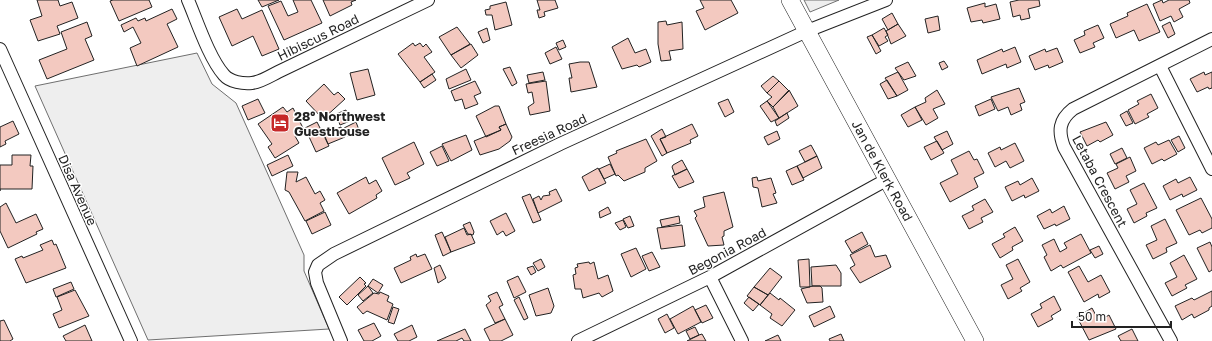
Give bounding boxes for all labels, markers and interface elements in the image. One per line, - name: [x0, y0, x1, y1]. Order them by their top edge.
- street label: Hibiscus Road: [275, 10, 361, 64]
- place label: 28° Northwest Guesthouse: [294, 108, 385, 139]
- street label: Freesia Road: [509, 110, 589, 158]
- hotel icon: 28° Northwest Guesthouse: [269, 112, 291, 134]
- street label: Jan de Klerk Road: [849, 117, 916, 224]
- street label: Letaba Crescent: [1069, 132, 1131, 230]
- street label: Disa Avenue: [55, 152, 101, 228]
- street label: Begonia Road: [685, 224, 769, 278]
- scale bar: [1072, 303, 1171, 329]
- text: 50 m: [1078, 309, 1106, 324]

